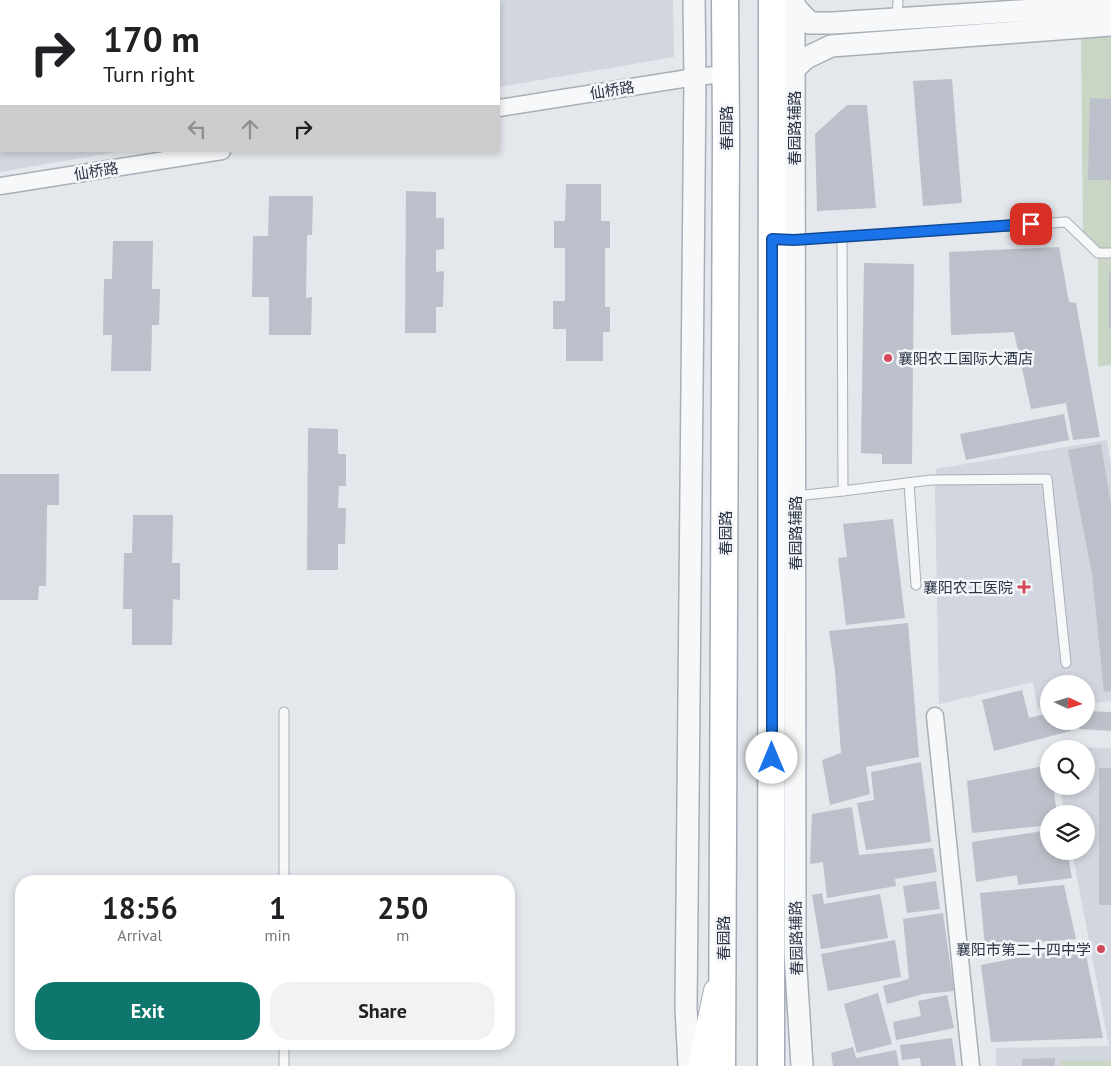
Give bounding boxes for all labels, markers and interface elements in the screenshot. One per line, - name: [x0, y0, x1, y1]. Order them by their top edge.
- text: 170 m: [103, 16, 200, 62]
- icon: right: [20, 20, 85, 85]
- text: Turn right: [103, 60, 195, 88]
- street label: 仙桥路: [588, 77, 636, 103]
- street label: 春园路辅路: [785, 90, 804, 166]
- street label: 春园路: [717, 105, 736, 151]
- icon: left: [183, 115, 211, 143]
- icon: ahead: [236, 115, 264, 143]
- icon: right: [289, 115, 317, 143]
- street label: 仙桥路: [72, 158, 120, 184]
- pin: [1010, 203, 1052, 245]
- icon: arrive: [1017, 210, 1045, 238]
- place label: 襄阳农工国际大酒店: [898, 349, 1033, 368]
- marker: 襄阳农工国际大酒店: [882, 352, 894, 364]
- street label: 春园路辅路: [786, 495, 805, 571]
- street label: 春园路: [716, 510, 735, 556]
- place label: 襄阳农工医院: [923, 578, 1013, 597]
- marker: 襄阳农工医院: [1017, 580, 1031, 594]
- north arrow: [1040, 675, 1095, 730]
- map controls: [1040, 675, 1095, 860]
- position arrow: [745, 731, 797, 783]
- button: search: [1040, 740, 1095, 795]
- button: layers: [1040, 805, 1095, 860]
- text: 18:56: [102, 888, 178, 927]
- text: 1: [269, 888, 286, 927]
- text: 250: [377, 888, 428, 927]
- street label: 春园路辅路: [786, 900, 806, 976]
- street label: 春园路: [714, 915, 733, 961]
- text: Arrival: [117, 925, 162, 945]
- text: min: [265, 925, 291, 945]
- text: m: [396, 925, 409, 945]
- place label: 襄阳市第二十四中学: [956, 940, 1091, 959]
- marker: 襄阳市第二十四中学: [1095, 943, 1107, 955]
- button: Exit: [35, 982, 260, 1040]
- button: Share: [270, 982, 495, 1040]

